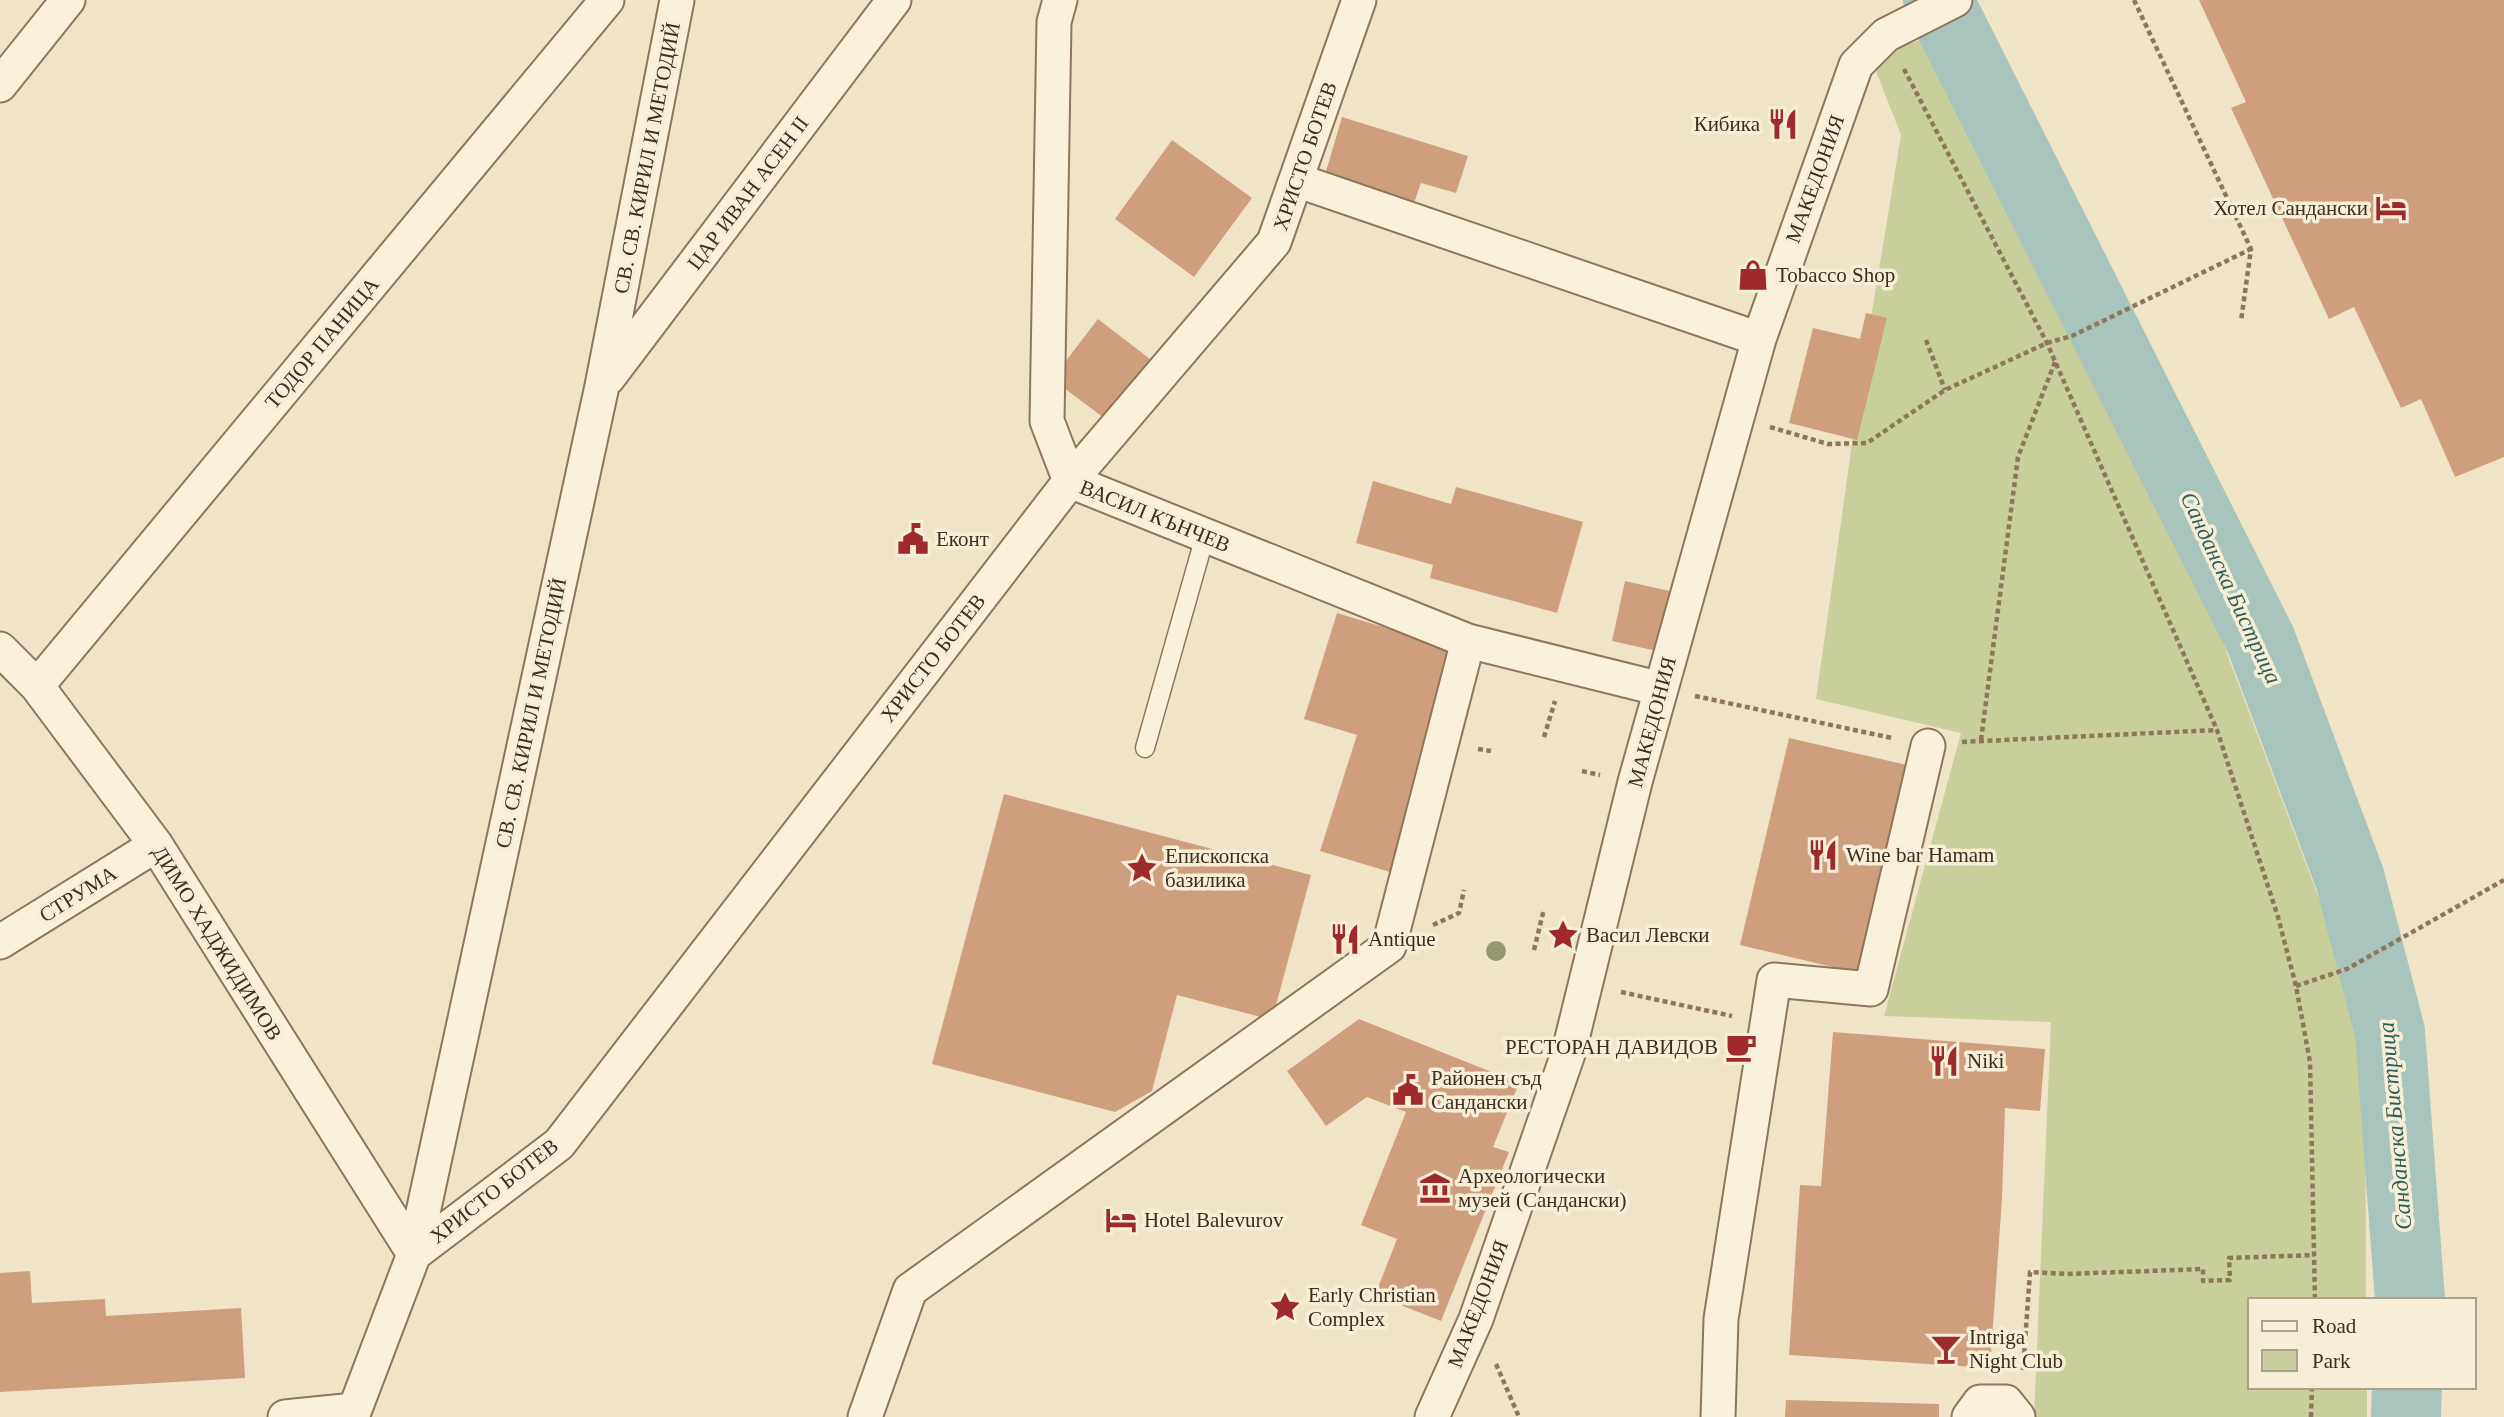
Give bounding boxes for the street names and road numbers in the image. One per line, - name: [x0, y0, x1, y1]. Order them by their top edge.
- street label: СВ. СВ. КИРИЛ И МЕТОДИЙ: [609, 20, 685, 296]
- street label: ХРИСТО БОТЕВ: [1268, 78, 1342, 234]
- street label: ЦАР ИВАН АСЕН II: [682, 111, 814, 275]
- street label: МАКЕДОНИЯ: [1781, 112, 1849, 246]
- street label: ТОДОР ПАНИЦА: [260, 272, 384, 414]
- street label: ВАСИЛ КЪНЧЕВ: [1076, 475, 1234, 557]
- street label: СВ. СВ. КИРИЛ И МЕТОДИЙ: [491, 576, 571, 850]
- street label: ХРИСТО БОТЕВ: [876, 589, 990, 727]
- street label: МАКЕДОНИЯ: [1623, 654, 1681, 790]
- street label: ДИМО ХАДЖИДИМОВ: [147, 841, 287, 1045]
- street label: СТРУМА: [35, 860, 122, 927]
- street label: ХРИСТО БОТЕВ: [425, 1134, 563, 1248]
- street label: МАКЕДОНИЯ: [1443, 1237, 1513, 1371]

